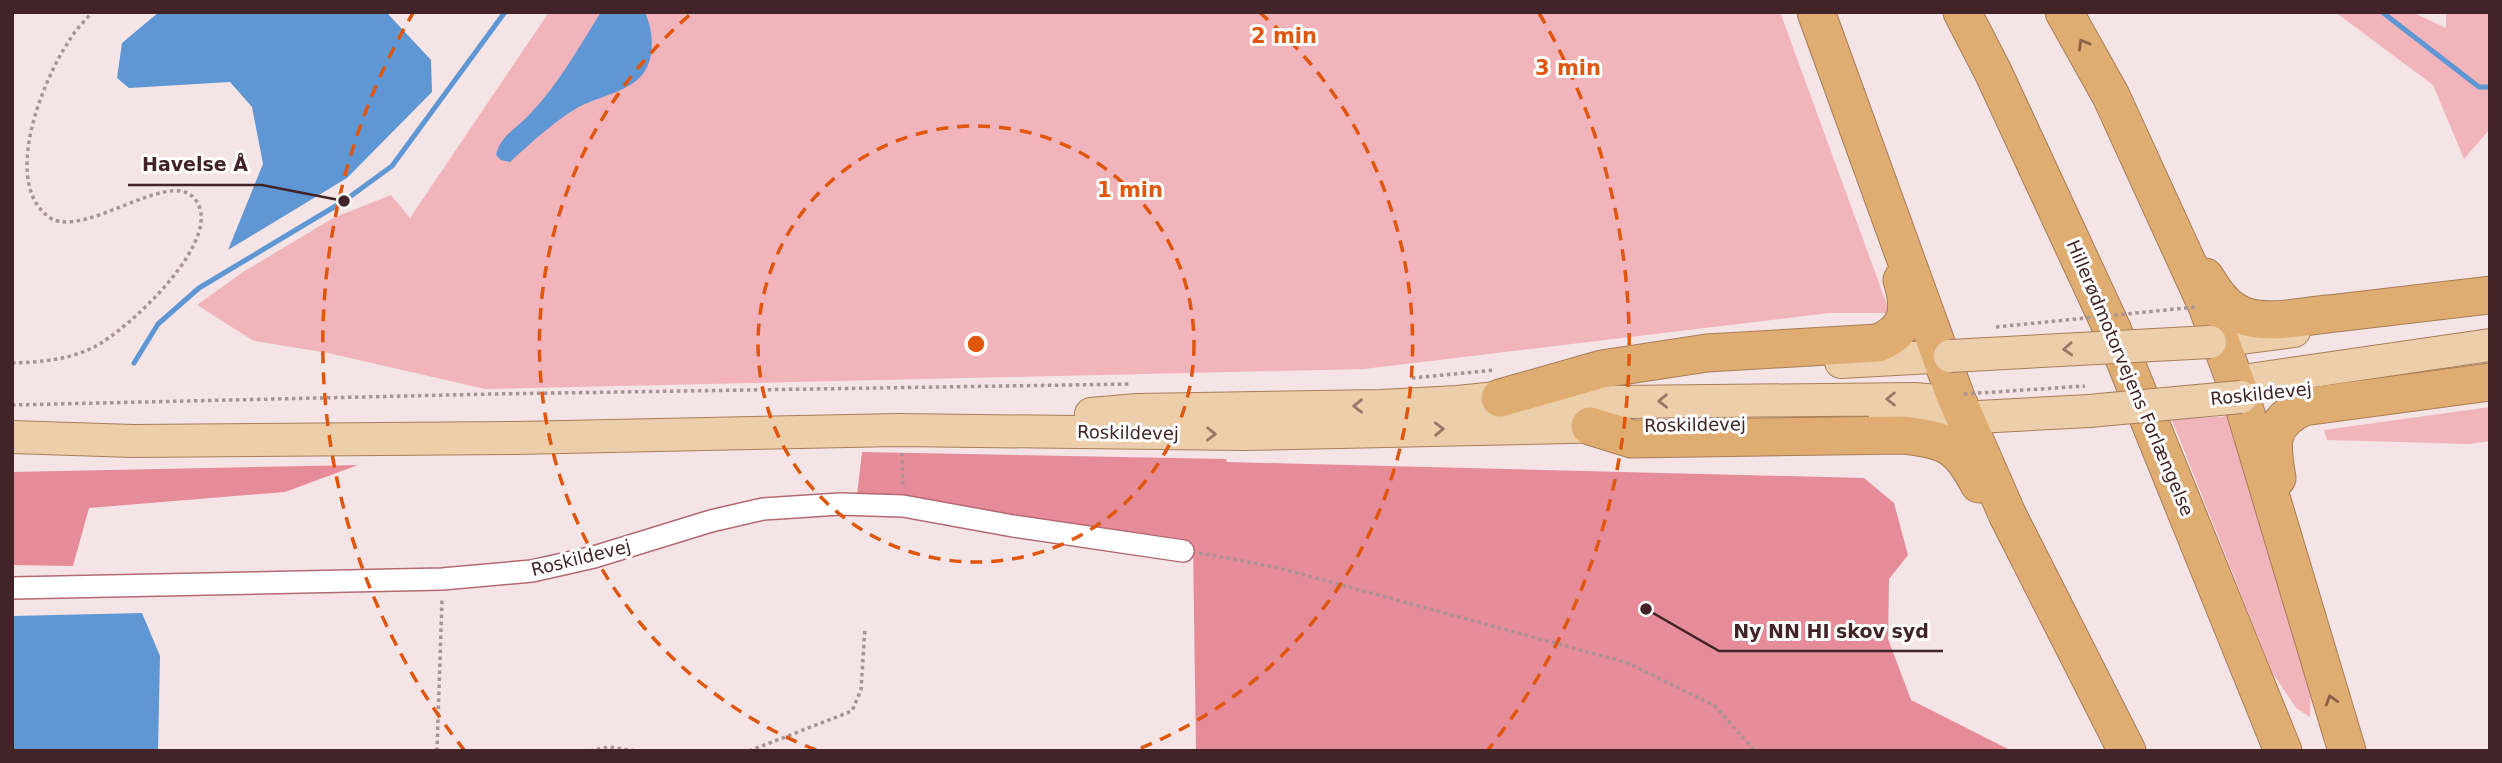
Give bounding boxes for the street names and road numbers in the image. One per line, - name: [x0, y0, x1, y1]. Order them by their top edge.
- street label: Hillerødmotorvejens Forlængelse: [2063, 237, 2198, 519]
- street label: Roskildevej: [2209, 378, 2313, 409]
- street label: Roskildevej: [1644, 413, 1746, 436]
- street label: Roskildevej: [1077, 421, 1179, 444]
- street label: Roskildevej: [529, 535, 633, 580]

